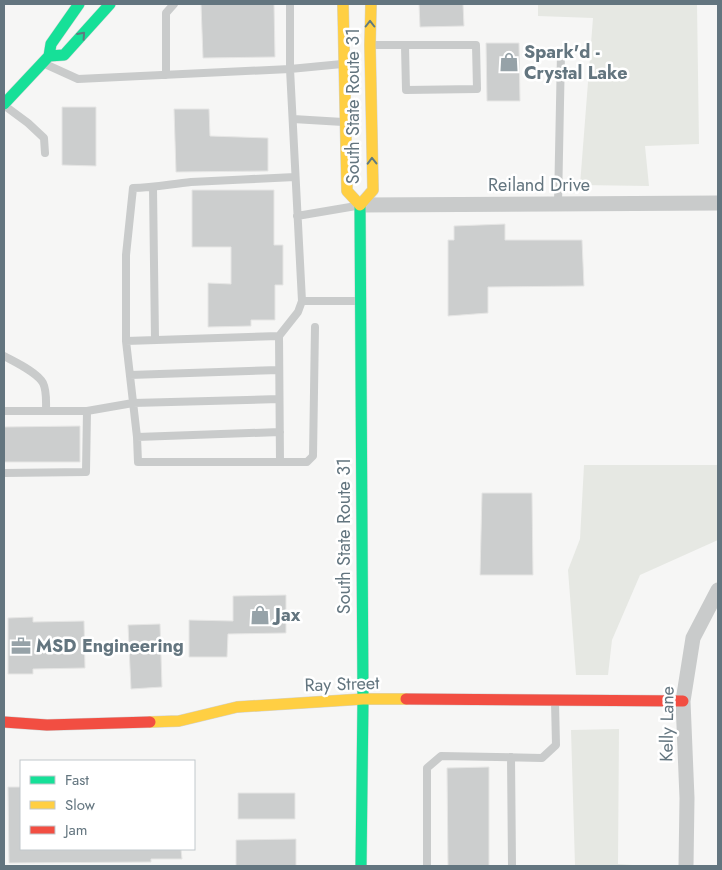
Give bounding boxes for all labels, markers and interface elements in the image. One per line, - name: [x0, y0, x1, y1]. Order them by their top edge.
- one-way arrow: [365, 20, 375, 28]
- street label: South State Route 31: [340, 28, 366, 184]
- one-way arrow: [76, 31, 85, 40]
- place label: Spark'd - Crystal Lake: [524, 39, 627, 86]
- shop icon: Spark'd - Crystal Lake: [498, 51, 520, 73]
- one-way arrow: [367, 157, 378, 165]
- street label: Reiland Drive: [488, 172, 590, 198]
- street label: South State Route 31: [331, 458, 357, 614]
- place label: Jax: [272, 602, 301, 628]
- shop icon: Jax: [249, 604, 271, 626]
- place label: MSD Engineering: [36, 633, 184, 659]
- office icon: MSD Engineering: [10, 635, 32, 657]
- street label: Ray Street: [304, 670, 381, 698]
- street label: Kelly Lane: [653, 686, 681, 762]
- legend: [20, 760, 195, 850]
- text: Fast: [65, 769, 89, 791]
- text: Slow: [65, 794, 96, 816]
- text: Jam: [63, 819, 88, 841]

